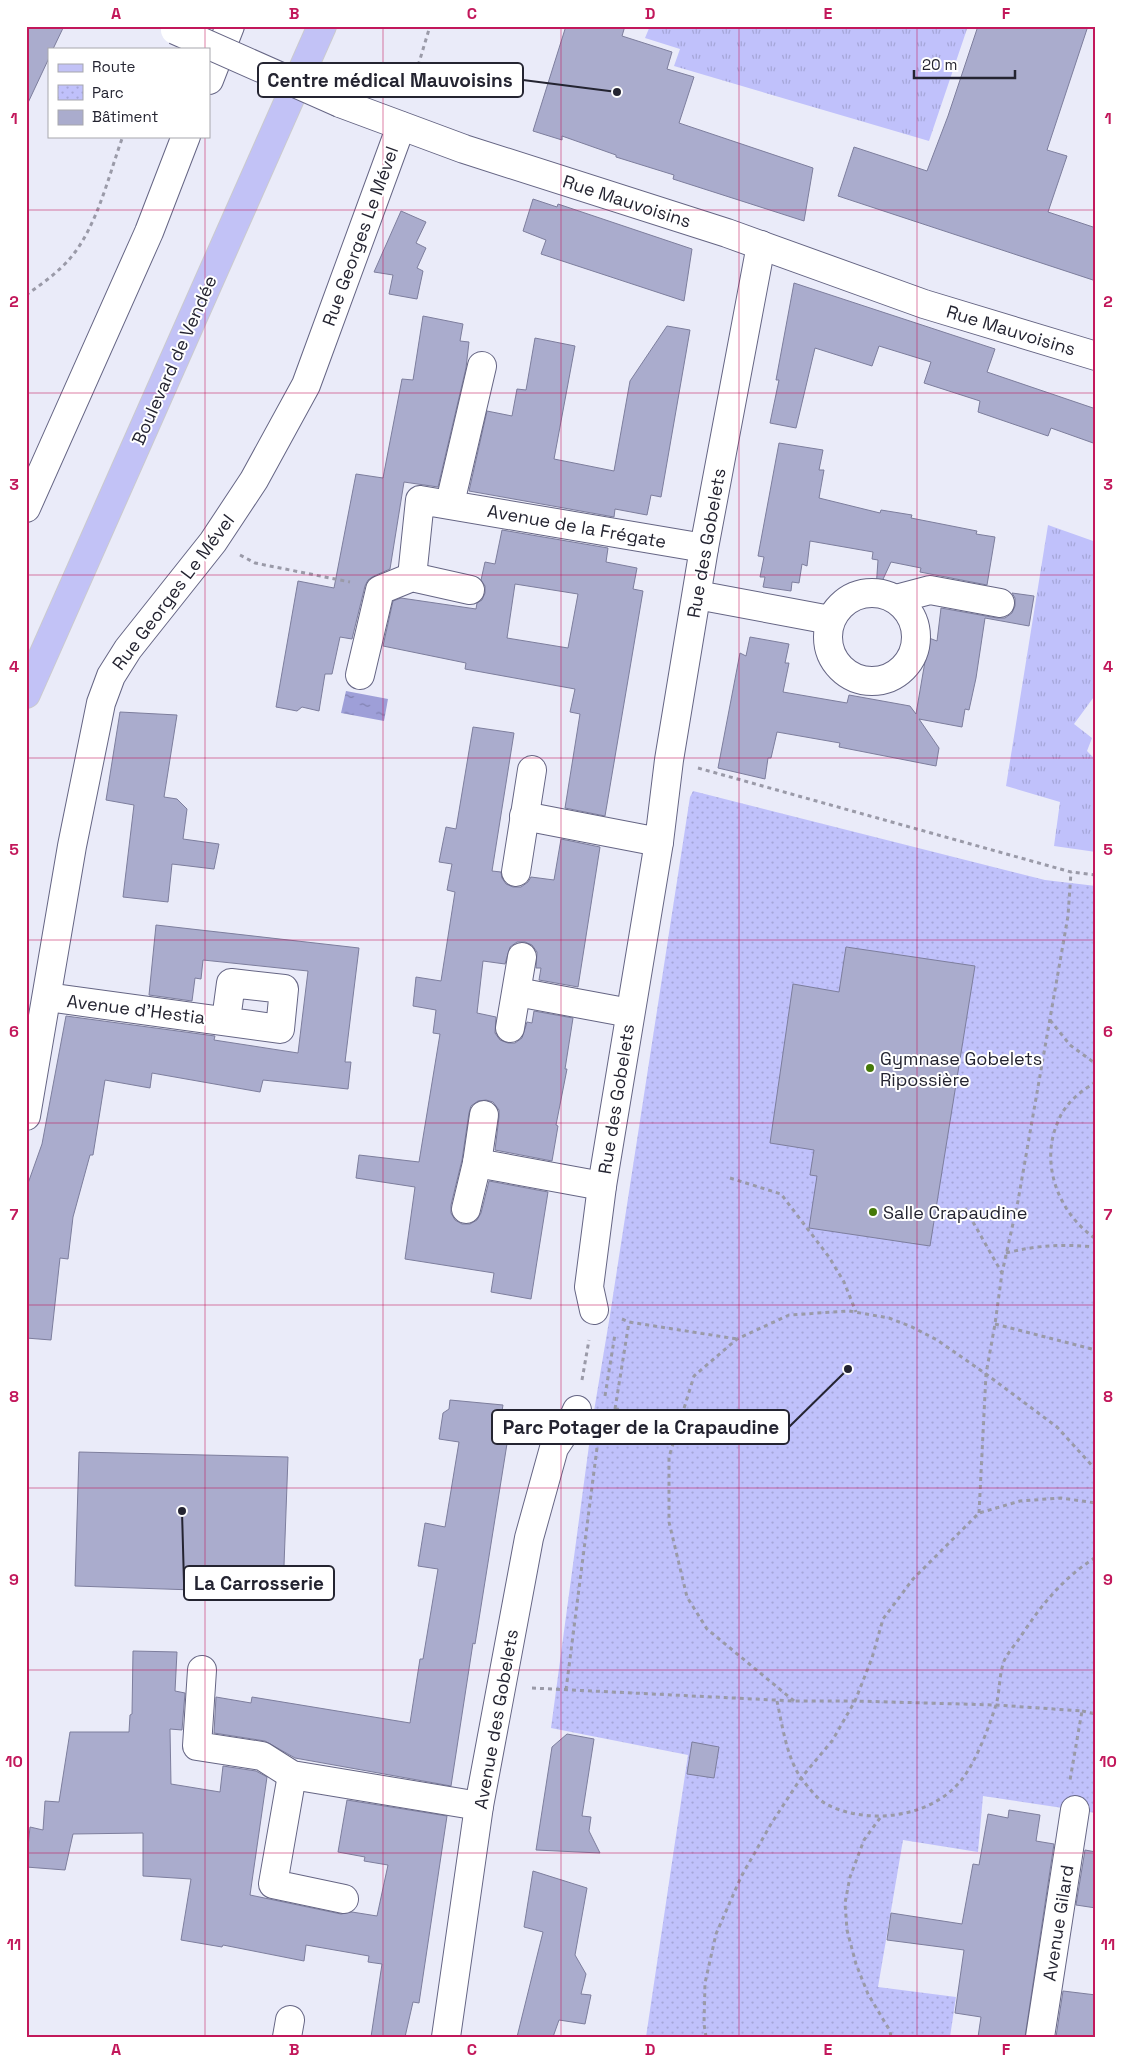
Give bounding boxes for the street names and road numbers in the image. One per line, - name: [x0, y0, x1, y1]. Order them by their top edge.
- street label: Rue Georges Le Mével: [317, 143, 403, 329]
- street label: Rue Mauvoisins: [560, 169, 694, 233]
- street label: Boulevard de Vendée: [126, 272, 222, 448]
- street label: Rue Mauvoisins: [944, 299, 1078, 361]
- street label: Rue des Gobelets: [681, 466, 731, 620]
- street label: Avenue de la Frégate: [486, 499, 668, 553]
- street label: Rue Georges Le Mével: [107, 509, 239, 675]
- street label: Avenue d'Hestia: [66, 989, 206, 1029]
- street label: Rue des Gobelets: [593, 1022, 639, 1176]
- street label: Avenue des Gobelets: [469, 1627, 523, 1811]
- street label: Avenue Gilard: [1037, 1863, 1079, 1983]

